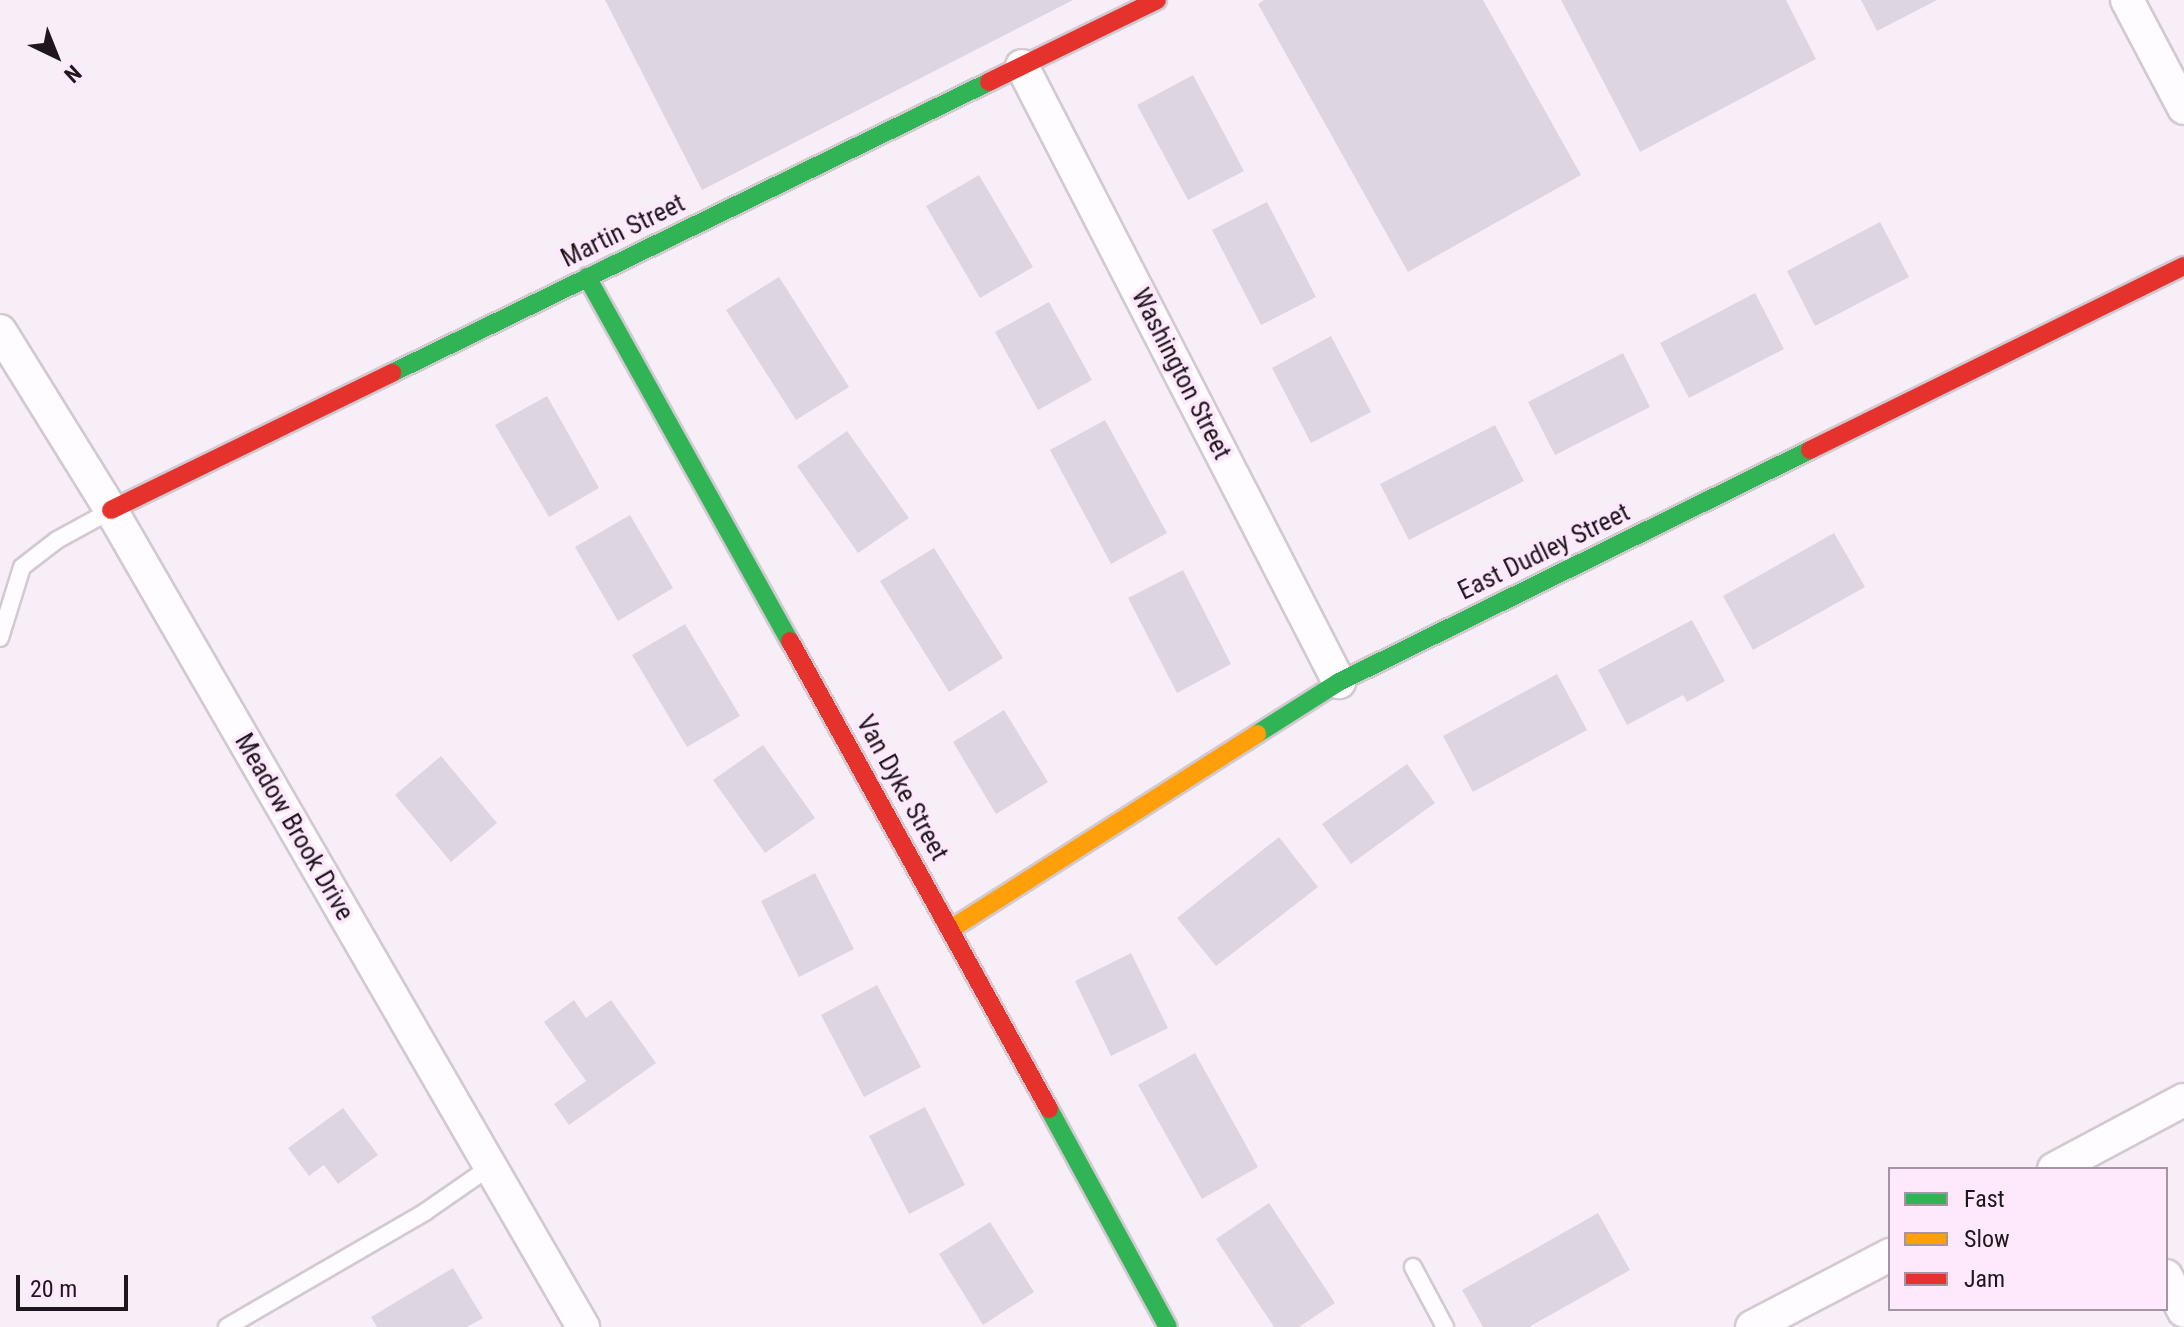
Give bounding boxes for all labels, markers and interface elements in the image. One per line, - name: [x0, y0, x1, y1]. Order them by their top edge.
- north arrow: [16, 16, 96, 96]
- text: N: [59, 60, 86, 88]
- street label: Martin Street: [556, 188, 690, 274]
- street label: Washington Street: [1125, 283, 1237, 465]
- street label: East Dudley Street: [1453, 497, 1635, 607]
- street label: Van Dyke Street: [849, 710, 955, 866]
- street label: Meadow Brook Drive: [228, 728, 360, 926]
- legend: [1888, 1167, 2168, 1311]
- text: Fast: [1964, 1185, 2005, 1213]
- text: Slow: [1964, 1225, 2010, 1253]
- scale bar: [20, 1259, 132, 1309]
- text: Jam: [1964, 1265, 2005, 1293]
- text: 20 m: [30, 1275, 77, 1303]

